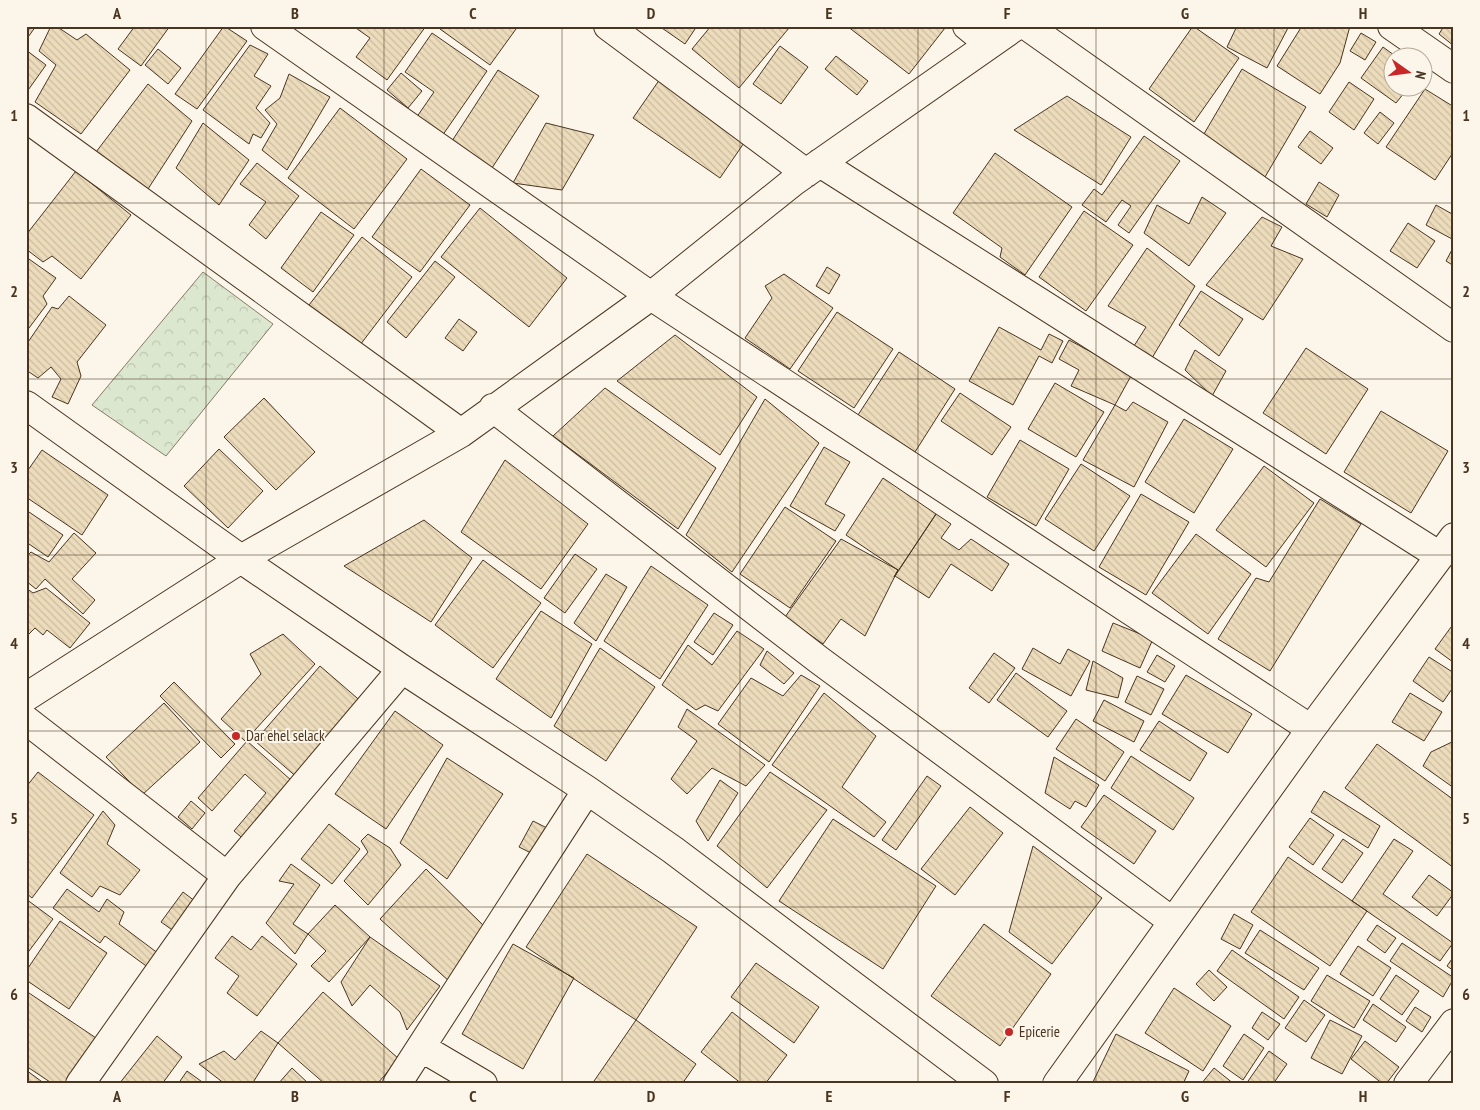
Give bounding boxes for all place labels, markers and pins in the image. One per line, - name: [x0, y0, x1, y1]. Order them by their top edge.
- place label: Dar ehel selack: [246, 726, 325, 745]
- marker: Dar ehel selack: [230, 730, 242, 742]
- place label: Epicerie: [1019, 1022, 1060, 1041]
- marker: Epicerie: [1003, 1026, 1015, 1038]

